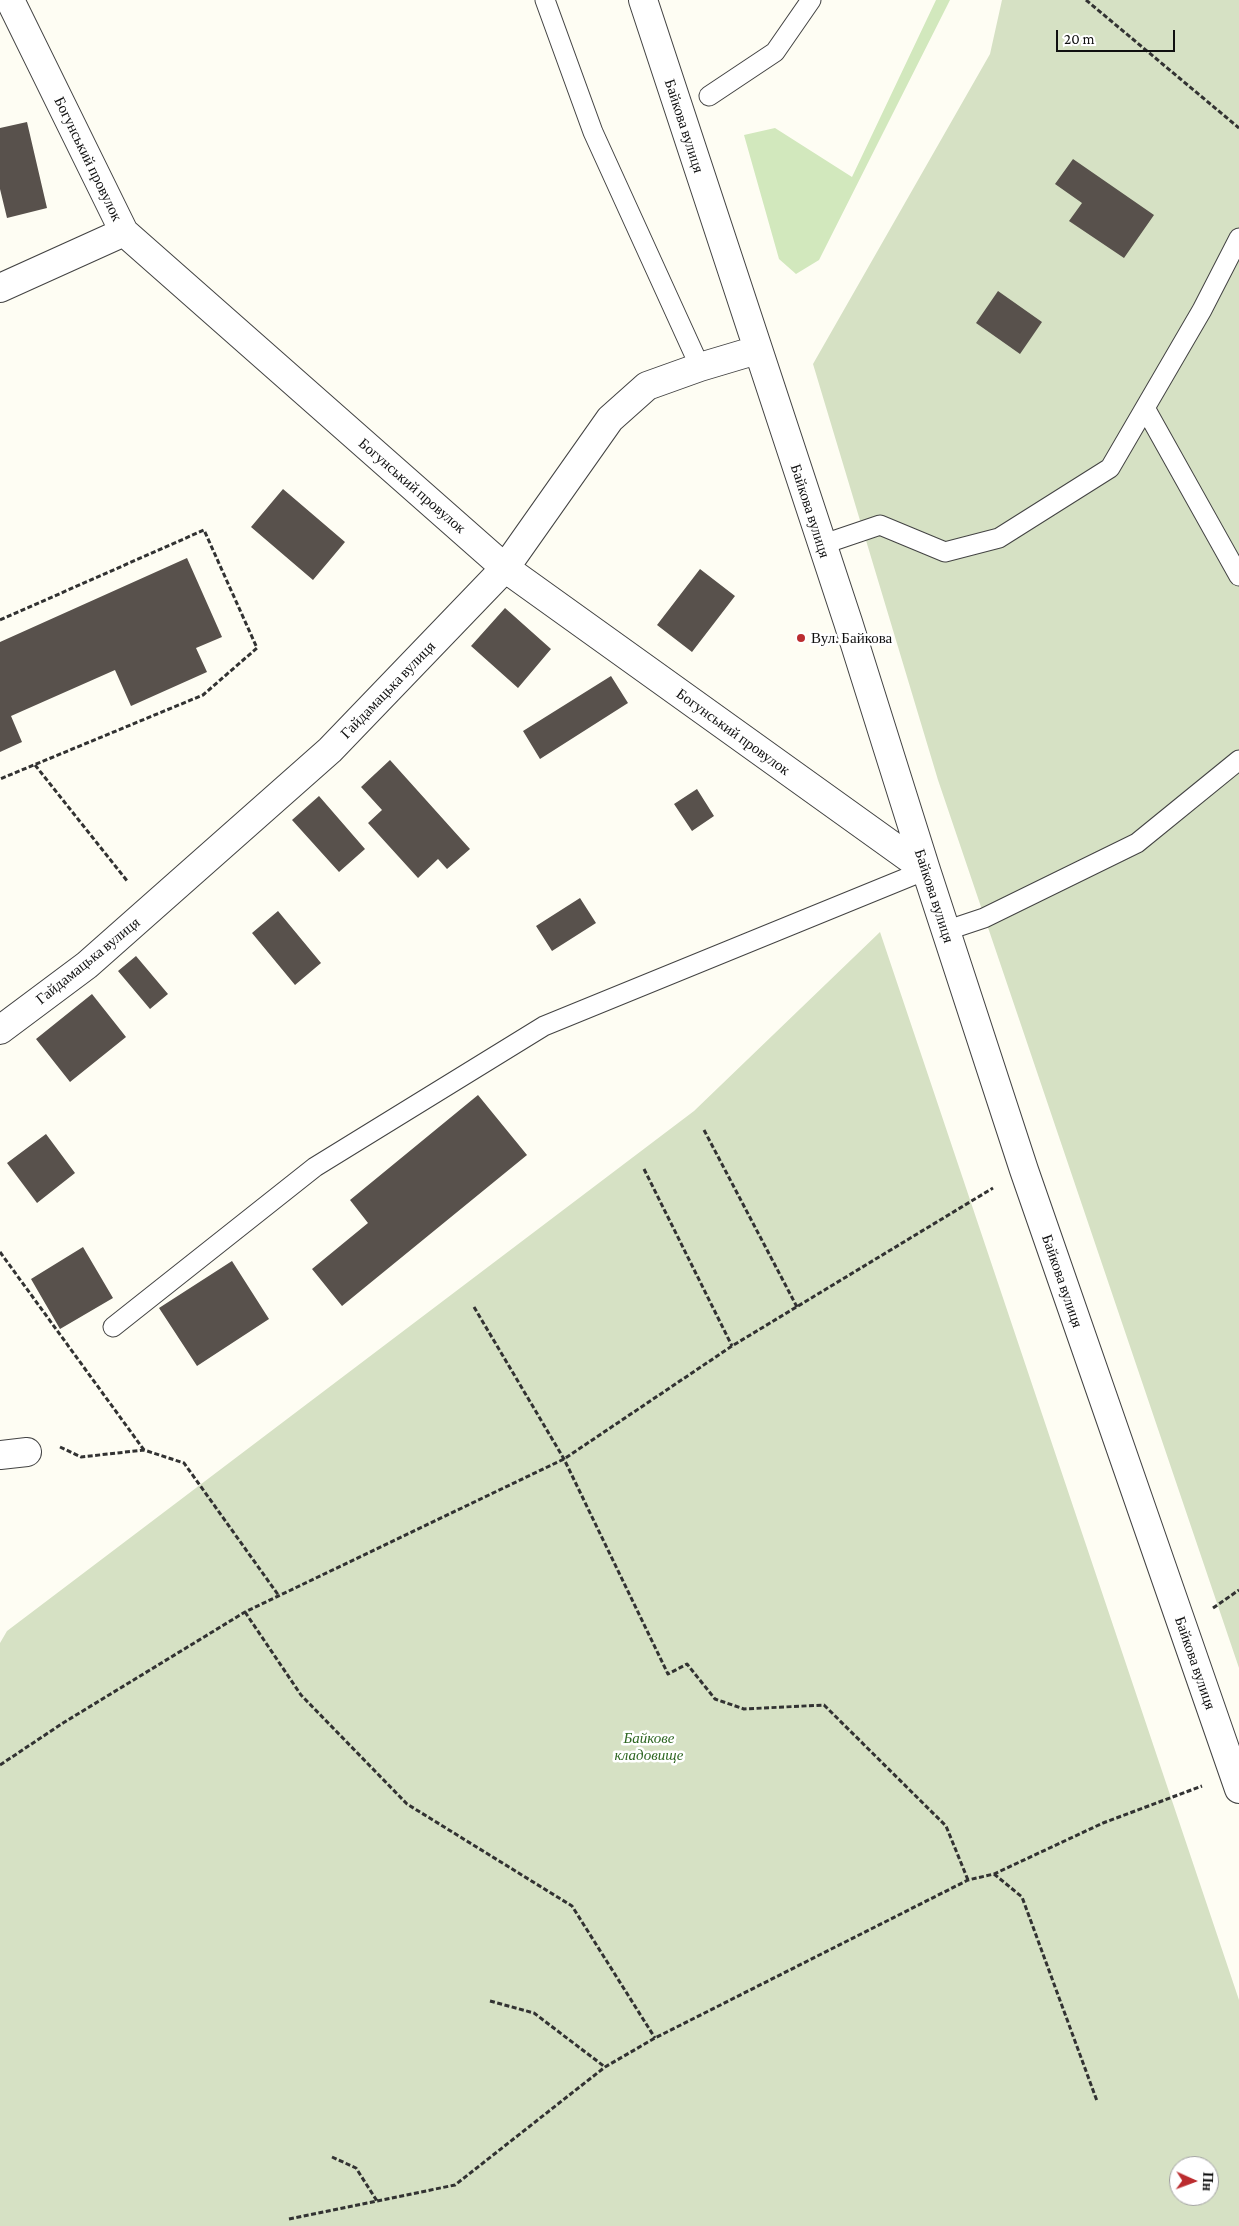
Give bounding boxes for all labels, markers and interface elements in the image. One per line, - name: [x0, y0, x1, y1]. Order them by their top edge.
- scale bar: [1059, 20, 1178, 52]
- text: 20 m: [1064, 31, 1095, 47]
- street label: Байкова вулиця: [660, 77, 708, 175]
- street label: Богунський провулок: [50, 94, 126, 224]
- street label: Богунський провулок: [355, 435, 469, 537]
- street label: Байкова вулиця: [786, 462, 834, 560]
- place label: Вул. Байкова: [811, 629, 892, 647]
- marker: Вул. Байкова: [795, 632, 807, 644]
- street label: Гайдамацька вулиця: [337, 638, 439, 742]
- street label: Богунський провулок: [673, 685, 793, 779]
- street label: Байкова вулиця: [910, 847, 958, 945]
- street label: Гайдамацька вулиця: [32, 914, 144, 1008]
- street label: Байкова вулиця: [1038, 1232, 1086, 1330]
- street label: Байкова вулиця: [1171, 1614, 1219, 1712]
- park label: Байкове кладовище: [615, 1729, 683, 1764]
- north arrow: [1169, 2156, 1219, 2206]
- text: Пн: [1200, 2172, 1216, 2191]

